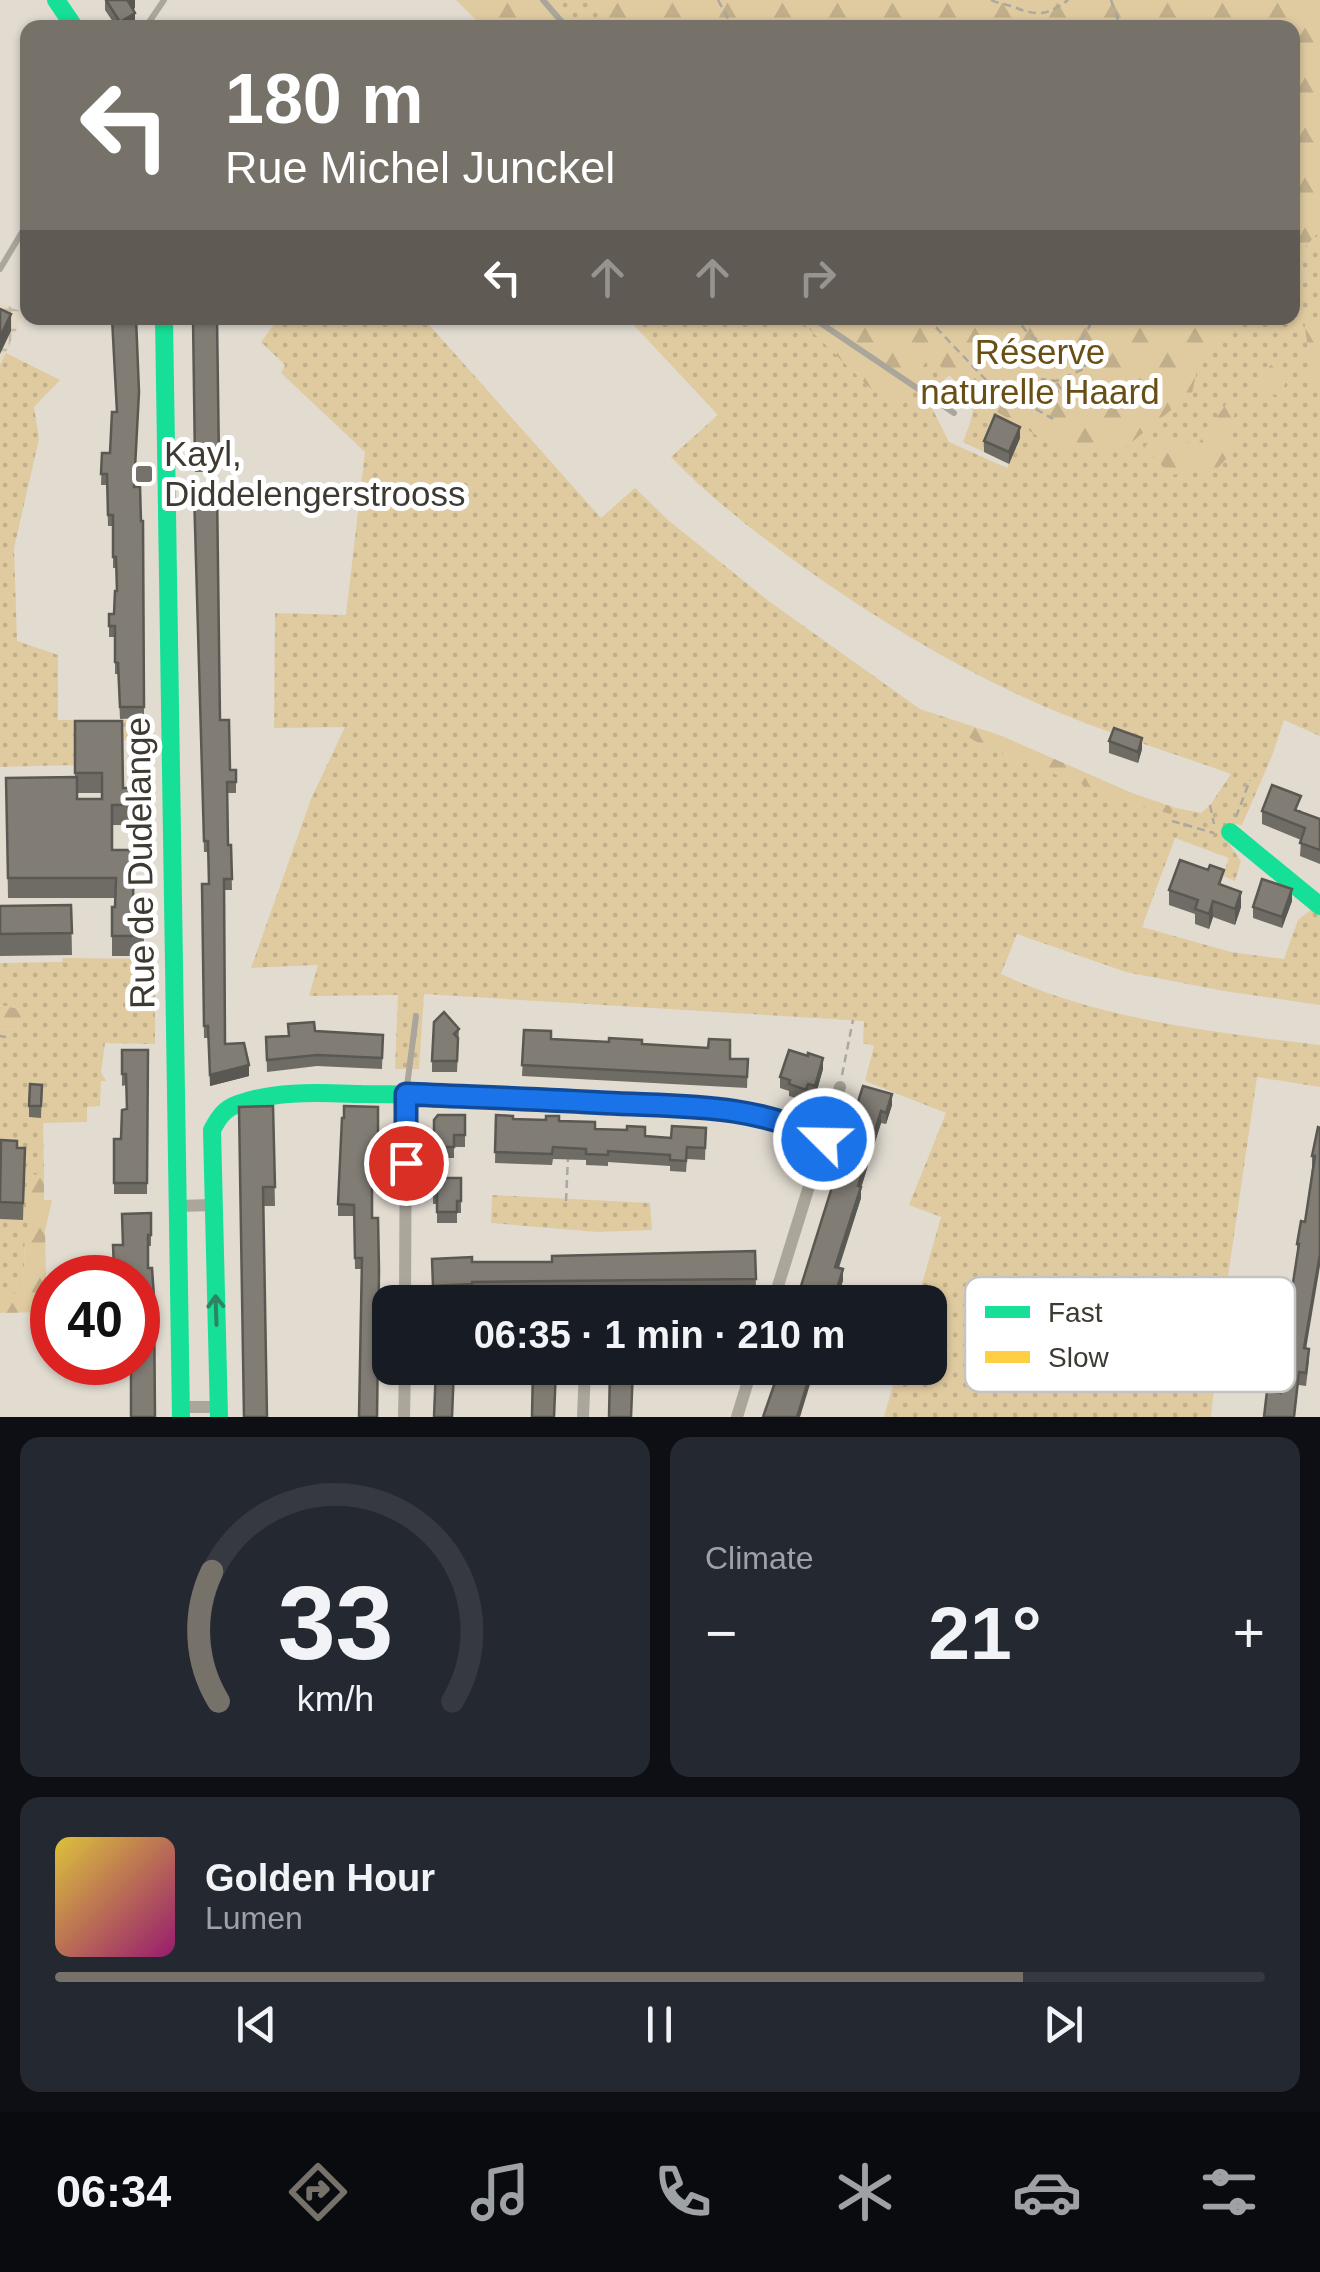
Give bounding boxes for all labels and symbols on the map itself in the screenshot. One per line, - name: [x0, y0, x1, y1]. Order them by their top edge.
- park label: Réserve naturelle Haard: [920, 332, 1160, 411]
- place label: Kayl, Diddelengerstrooss: [164, 434, 466, 513]
- marker: Kayl, Diddelengerstrooss: [133, 463, 155, 485]
- street label: Rue de Dudelange: [117, 717, 162, 1009]
- position arrow: [772, 1087, 876, 1191]
- pin: [364, 1121, 449, 1206]
- speed limit sign: 40: [30, 1255, 160, 1385]
- legend: [965, 1277, 1295, 1392]
- one-way arrow: [207, 1294, 226, 1326]
- text: Fast: [1048, 1297, 1103, 1328]
- text: Slow: [1048, 1342, 1109, 1373]

